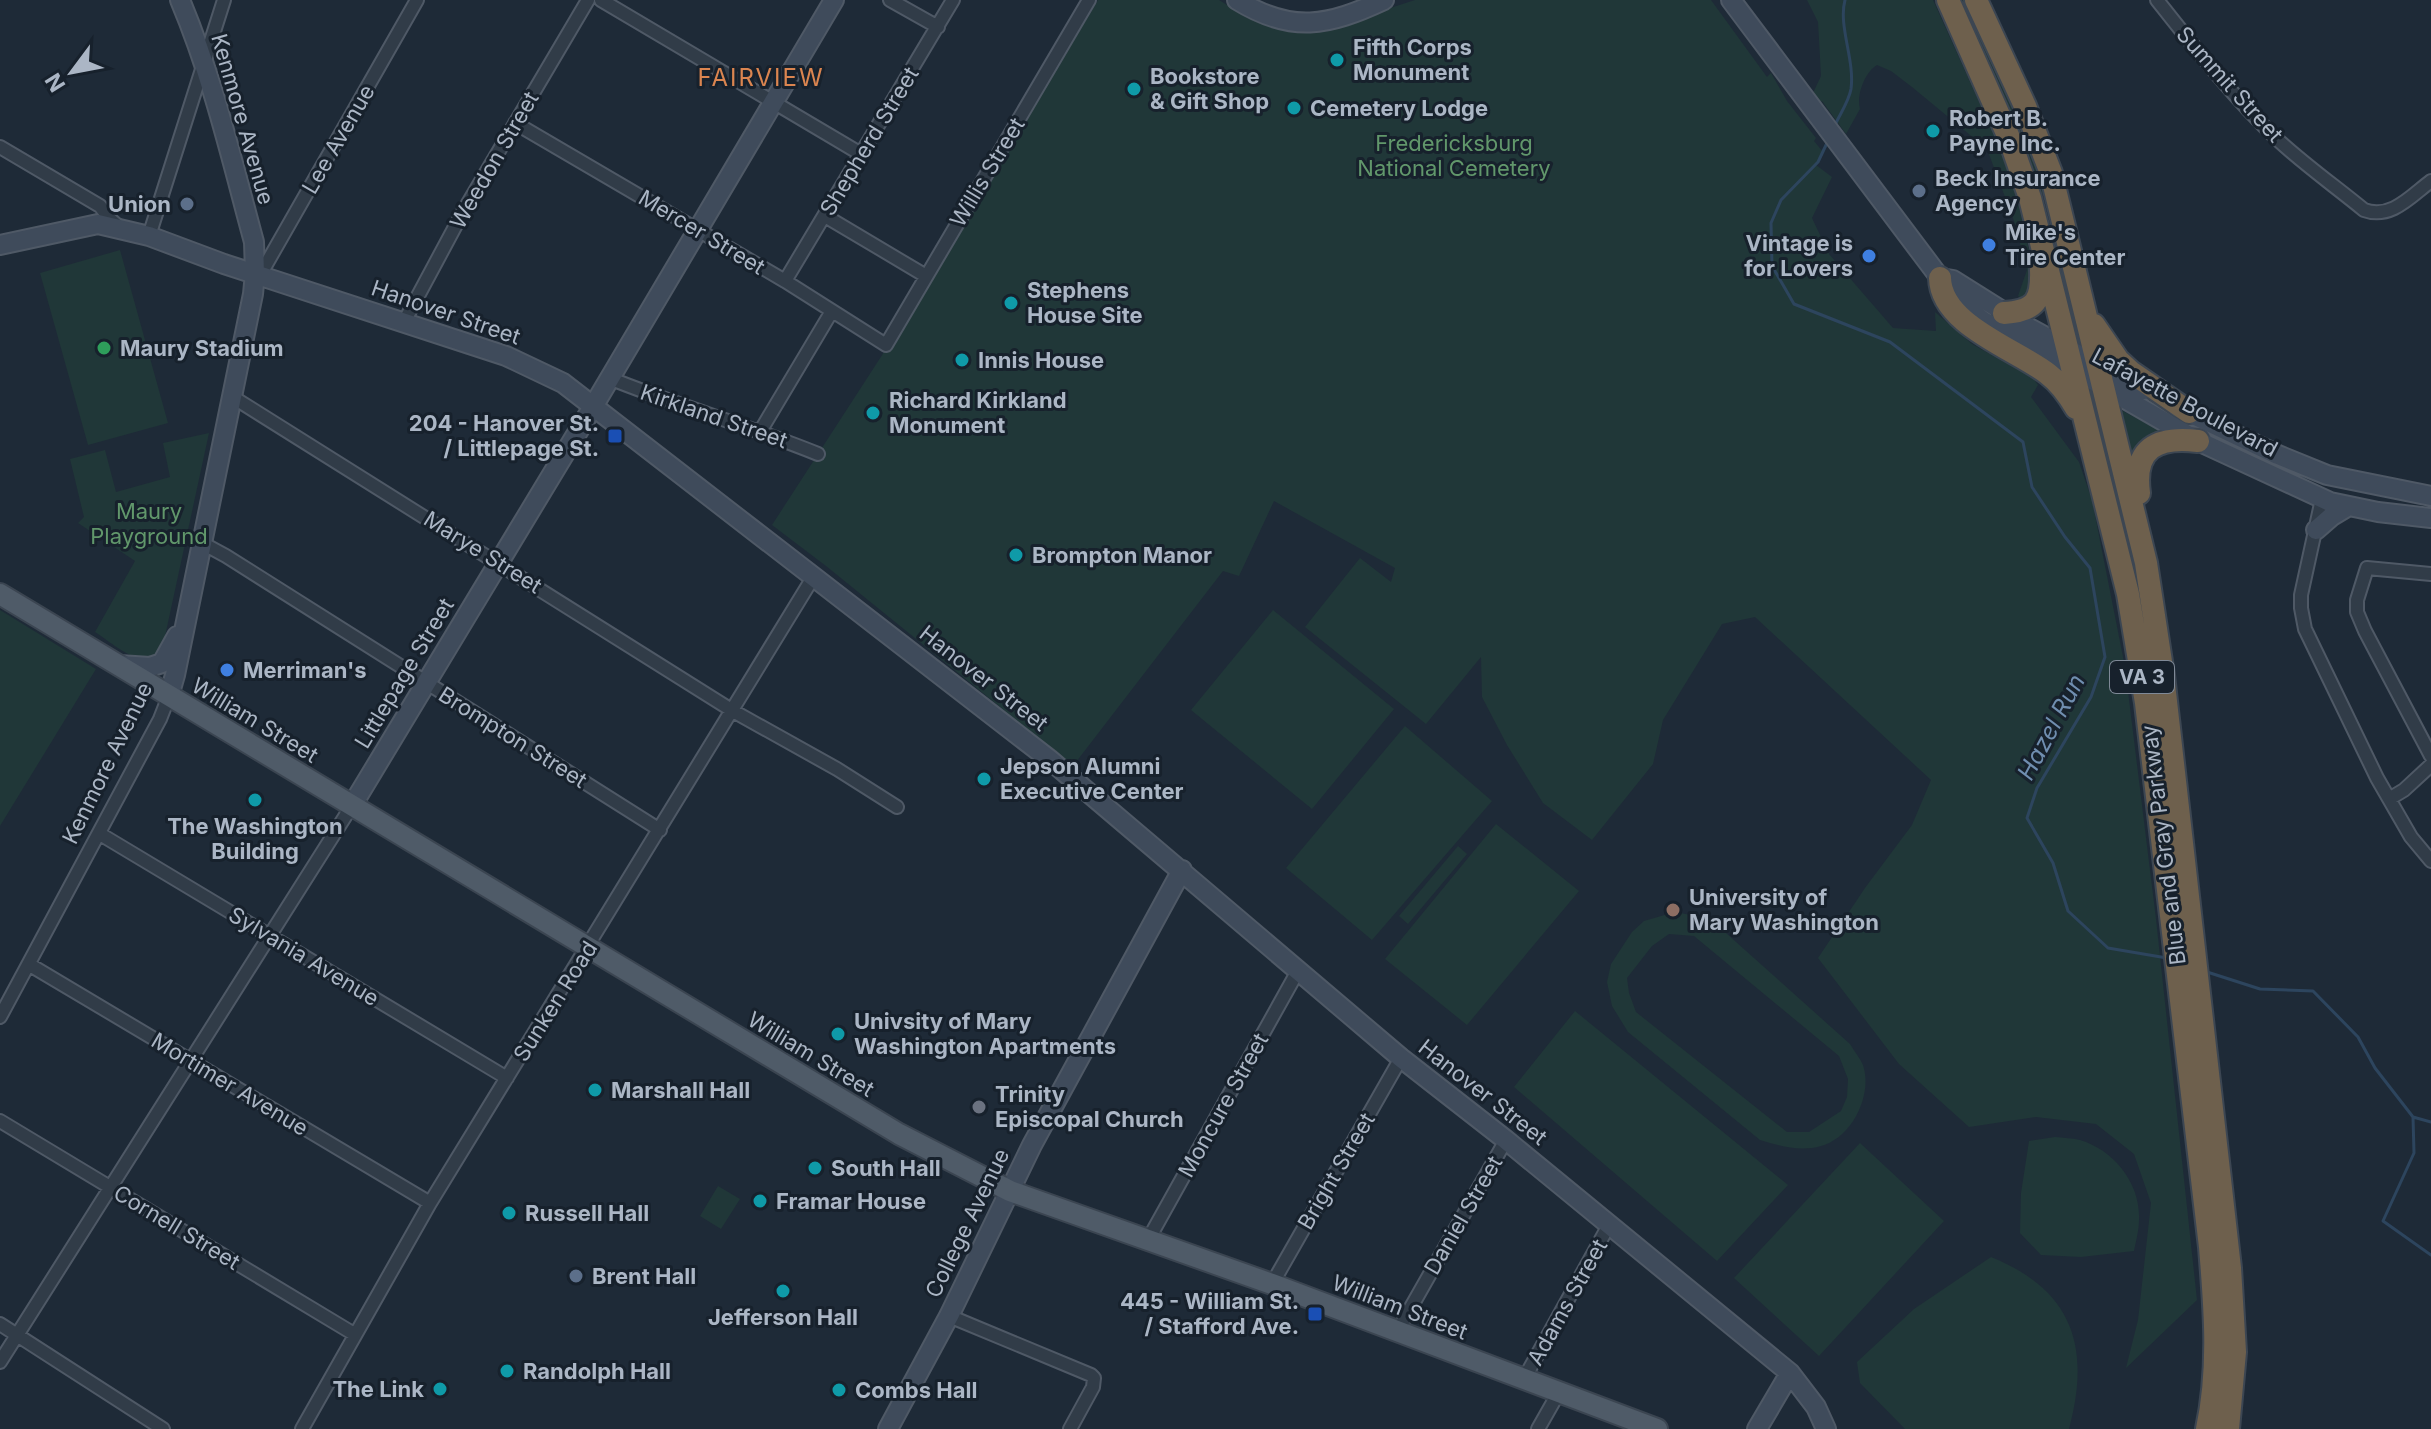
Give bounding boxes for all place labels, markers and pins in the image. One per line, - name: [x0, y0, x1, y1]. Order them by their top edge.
- place label: Fifth Corps Monument: [1353, 34, 1472, 85]
- marker: Fifth Corps Monument: [1328, 51, 1346, 69]
- place label: Bookstore & Gift Shop: [1150, 63, 1269, 114]
- marker: Bookstore & Gift Shop: [1125, 80, 1143, 98]
- place label: Cemetery Lodge: [1310, 95, 1488, 121]
- marker: Cemetery Lodge: [1285, 99, 1303, 117]
- place label: Robert B. Payne Inc.: [1949, 105, 2061, 156]
- marker: Robert B. Payne Inc.: [1924, 122, 1942, 140]
- place label: Beck Insurance Agency: [1935, 165, 2101, 216]
- marker: Beck Insurance Agency: [1910, 182, 1928, 200]
- place label: Union: [108, 191, 171, 217]
- marker: Union: [178, 195, 196, 213]
- place label: Mike's Tire Center: [2005, 219, 2125, 270]
- place label: Vintage is for Lovers: [1744, 230, 1853, 281]
- marker: Mike's Tire Center: [1980, 236, 1998, 254]
- marker: Vintage is for Lovers: [1860, 247, 1878, 265]
- place label: Stephens House Site: [1027, 277, 1143, 328]
- marker: Stephens House Site: [1002, 294, 1020, 312]
- place label: Maury Stadium: [120, 335, 284, 361]
- marker: Maury Stadium: [95, 339, 113, 357]
- place label: Innis House: [978, 347, 1104, 373]
- marker: Innis House: [953, 351, 971, 369]
- place label: Richard Kirkland Monument: [889, 387, 1067, 438]
- marker: Richard Kirkland Monument: [864, 404, 882, 422]
- place label: 204 - Hanover St. / Littlepage St.: [409, 410, 599, 461]
- marker: 204 - Hanover St. / Littlepage St.: [606, 427, 624, 445]
- place label: Brompton Manor: [1032, 542, 1212, 568]
- marker: Brompton Manor: [1007, 546, 1025, 564]
- place label: Merriman's: [243, 657, 367, 683]
- marker: Merriman's: [218, 661, 236, 679]
- place label: Jepson Alumni Executive Center: [1000, 753, 1184, 804]
- marker: Jepson Alumni Executive Center: [975, 770, 993, 788]
- marker: The Washington Building: [246, 791, 264, 809]
- place label: The Washington Building: [167, 813, 343, 864]
- place label: University of Mary Washington: [1689, 884, 1879, 935]
- marker: University of Mary Washington: [1664, 901, 1682, 919]
- place label: Univsity of Mary Washington Apartments: [854, 1008, 1116, 1059]
- marker: Univsity of Mary Washington Apartments: [829, 1025, 847, 1043]
- place label: Marshall Hall: [611, 1077, 750, 1103]
- marker: Marshall Hall: [586, 1081, 604, 1099]
- place label: Trinity Episcopal Church: [995, 1081, 1184, 1132]
- marker: Trinity Episcopal Church: [970, 1098, 988, 1116]
- place label: South Hall: [831, 1155, 941, 1181]
- marker: South Hall: [806, 1159, 824, 1177]
- place label: Framar House: [776, 1188, 926, 1214]
- marker: Framar House: [751, 1192, 769, 1210]
- place label: Russell Hall: [525, 1200, 649, 1226]
- marker: Russell Hall: [500, 1204, 518, 1222]
- place label: Brent Hall: [592, 1263, 696, 1289]
- marker: Brent Hall: [567, 1267, 585, 1285]
- marker: Jefferson Hall: [774, 1282, 792, 1300]
- place label: 445 - William St. / Stafford Ave.: [1120, 1288, 1299, 1339]
- place label: Jefferson Hall: [708, 1304, 858, 1330]
- marker: 445 - William St. / Stafford Ave.: [1306, 1305, 1324, 1323]
- place label: Randolph Hall: [523, 1358, 671, 1384]
- marker: Randolph Hall: [498, 1362, 516, 1380]
- place label: The Link: [332, 1376, 424, 1402]
- place label: Combs Hall: [855, 1377, 977, 1403]
- marker: The Link: [431, 1380, 449, 1398]
- marker: Combs Hall: [830, 1381, 848, 1399]

